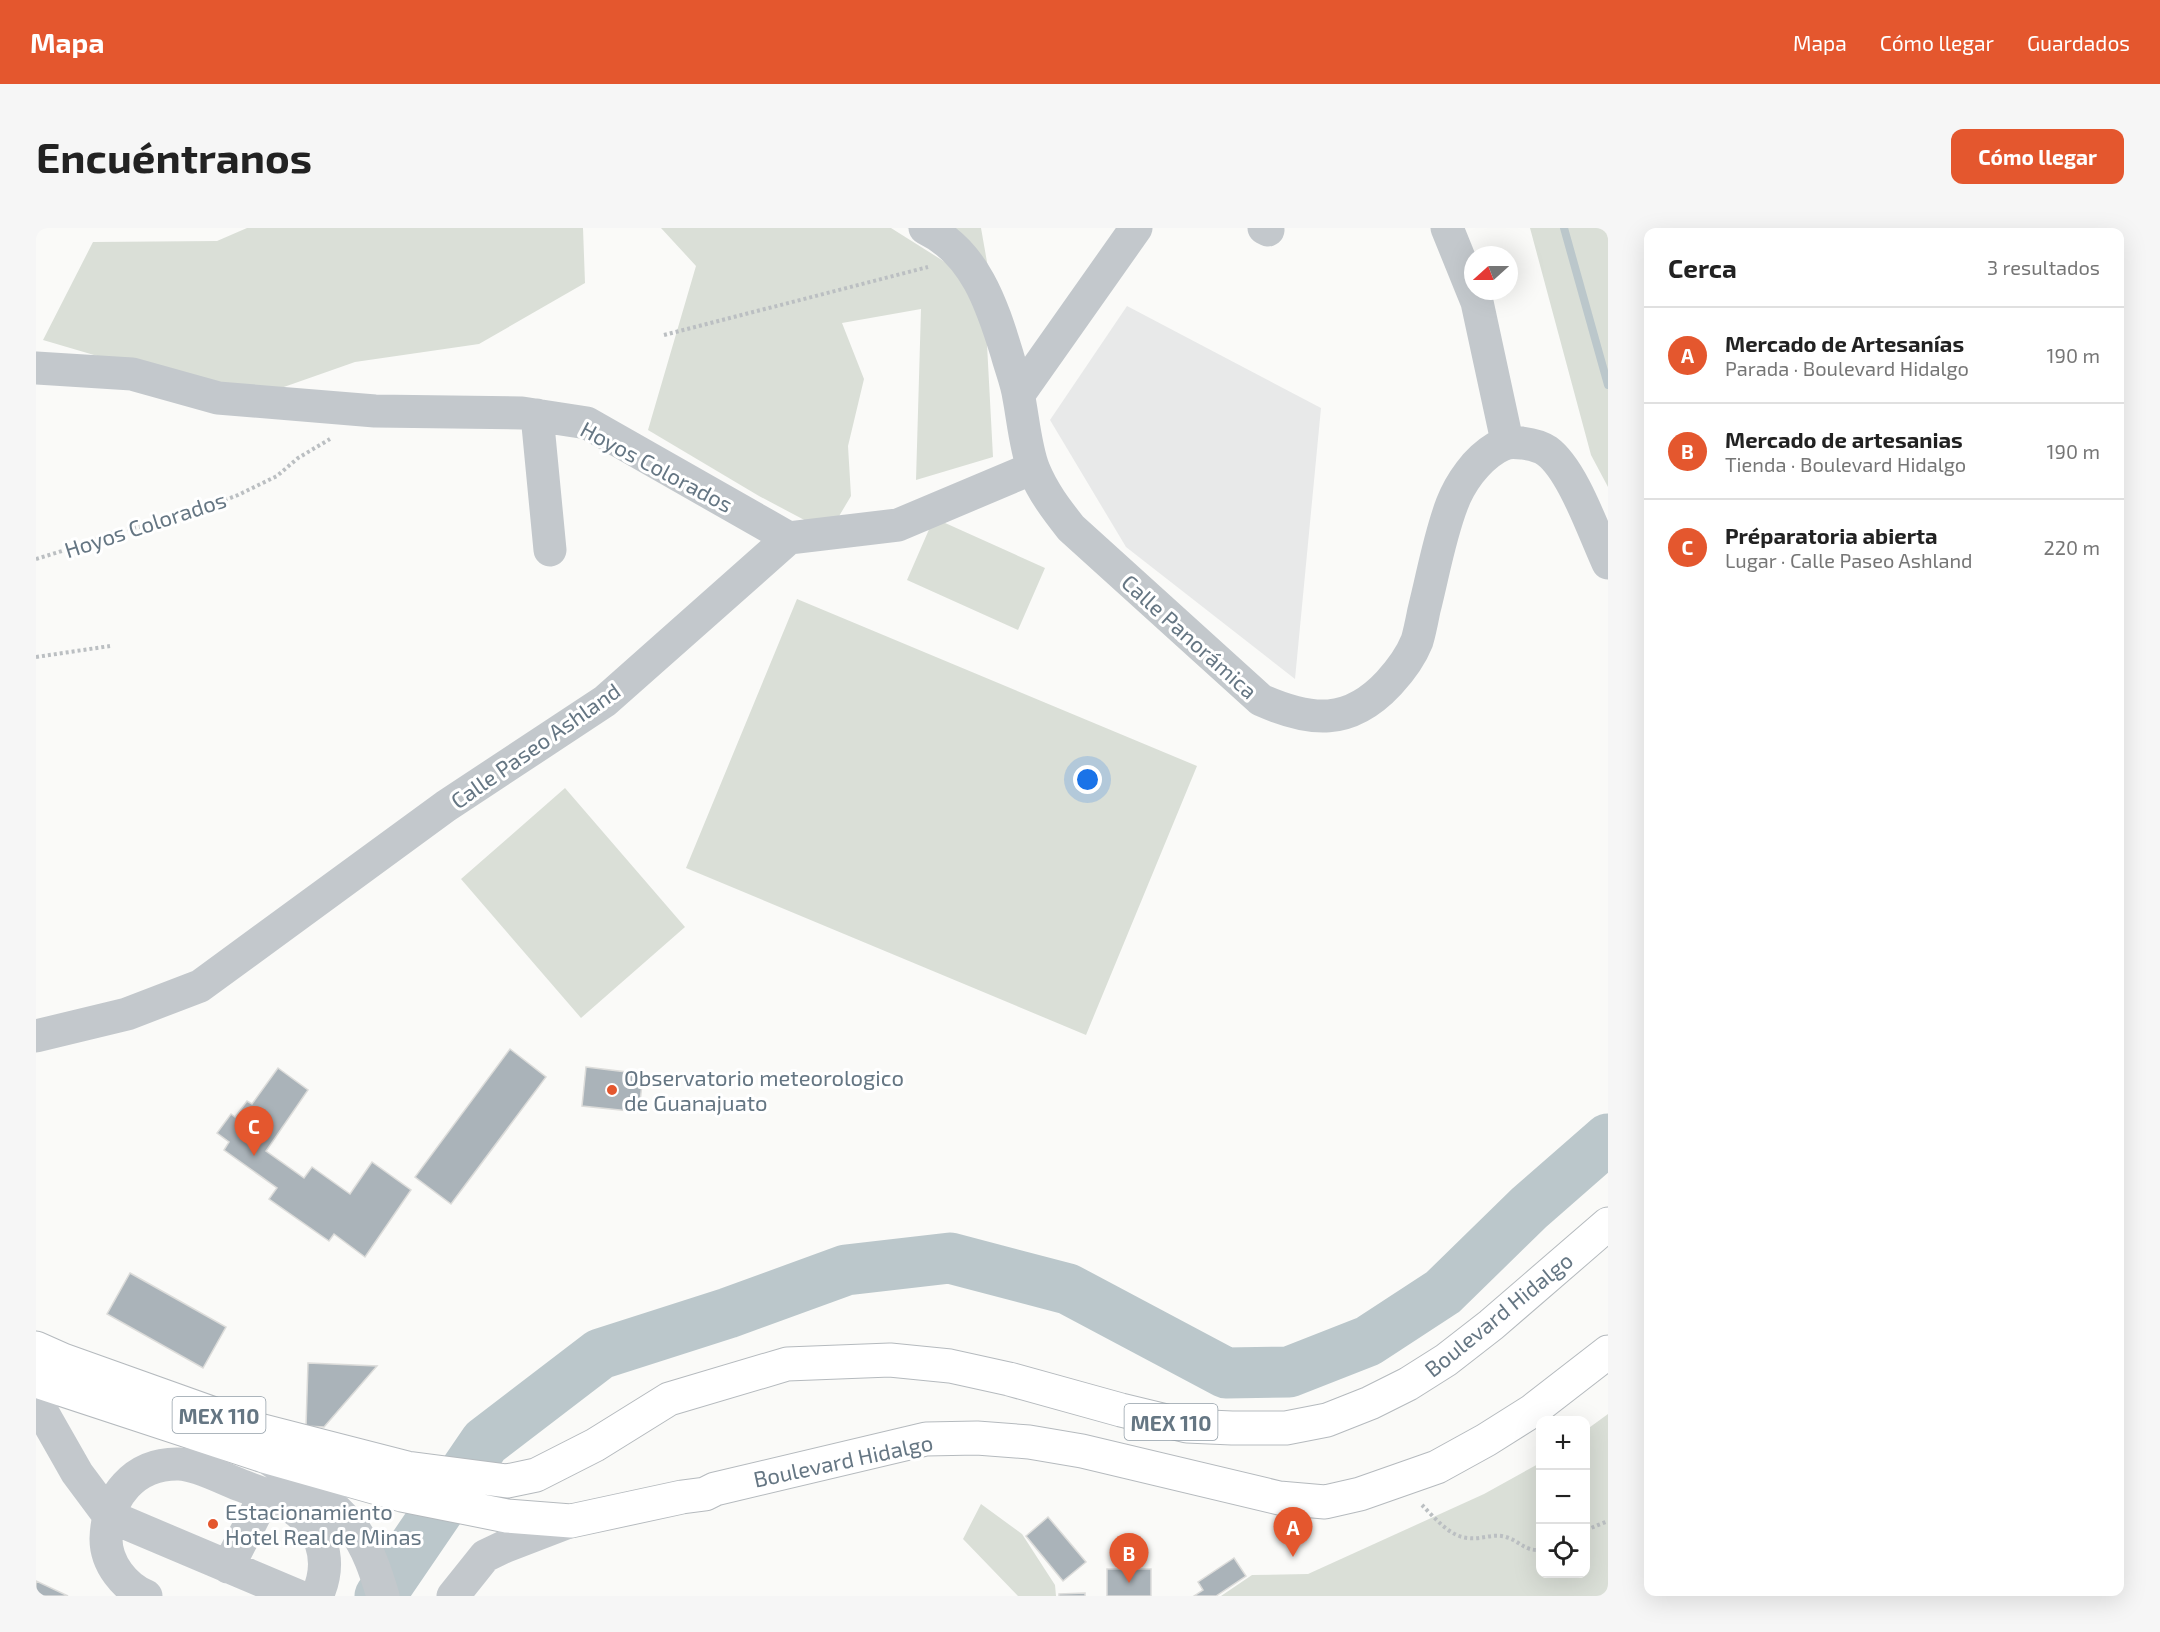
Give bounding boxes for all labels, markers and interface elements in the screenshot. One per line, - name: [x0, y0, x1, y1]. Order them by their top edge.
- text: Mapa: [30, 25, 104, 59]
- text: Mapa: [1793, 30, 1847, 55]
- text: Cómo llegar: [1880, 30, 1994, 55]
- text: Guardados: [2027, 30, 2130, 55]
- button: Cómo llegar: [1951, 129, 2124, 184]
- text: Encuéntranos: [36, 131, 312, 181]
- north arrow: [1464, 246, 1518, 300]
- text: Cerca: [1668, 252, 1737, 283]
- text: 3 resultados: [1987, 255, 2100, 279]
- text: Mercado de Artesanías: [1725, 330, 1964, 356]
- text: A: [1681, 343, 1694, 367]
- text: 190 m: [2047, 343, 2100, 367]
- text: Parada · Boulevard Hidalgo: [1725, 356, 1969, 380]
- street label: Hoyos Colorados: [577, 415, 737, 517]
- text: Mercado de artesanias: [1725, 426, 1963, 452]
- text: B: [1681, 439, 1694, 463]
- text: 190 m: [2047, 439, 2100, 463]
- text: Tienda · Boulevard Hidalgo: [1725, 452, 1966, 476]
- street label: Hoyos Colorados: [61, 486, 229, 562]
- text: Préparatoria abierta: [1725, 522, 1938, 548]
- text: C: [1682, 535, 1693, 559]
- text: 220 m: [2043, 535, 2100, 559]
- text: Lugar · Calle Paseo Ashland: [1725, 548, 1973, 572]
- street label: Calle Panorámica: [1117, 568, 1263, 704]
- street label: Calle Paseo Ashland: [445, 677, 625, 813]
- your location: [1073, 765, 1102, 794]
- place label: Observatorio meteorologico de Guanajuato: [624, 1064, 904, 1116]
- marker: Observatorio meteorologico de Guanajuato: [605, 1083, 619, 1097]
- pin: C: [234, 1106, 274, 1156]
- street label: Boulevard Hidalgo: [1419, 1246, 1577, 1382]
- road number: MEX 110: [172, 1397, 266, 1433]
- road number: MEX 110: [1124, 1404, 1218, 1440]
- map controls: [1536, 1416, 1590, 1578]
- button: +: [1536, 1416, 1590, 1470]
- street label: Boulevard Hidalgo: [751, 1428, 935, 1492]
- button: −: [1536, 1470, 1590, 1524]
- place label: Estacionamiento Hotel Real de Minas: [225, 1498, 422, 1549]
- pin: A: [1274, 1508, 1312, 1557]
- marker: Estacionamiento Hotel Real de Minas: [206, 1517, 220, 1531]
- button: locate: [1536, 1524, 1590, 1578]
- pin: B: [1110, 1534, 1148, 1583]

